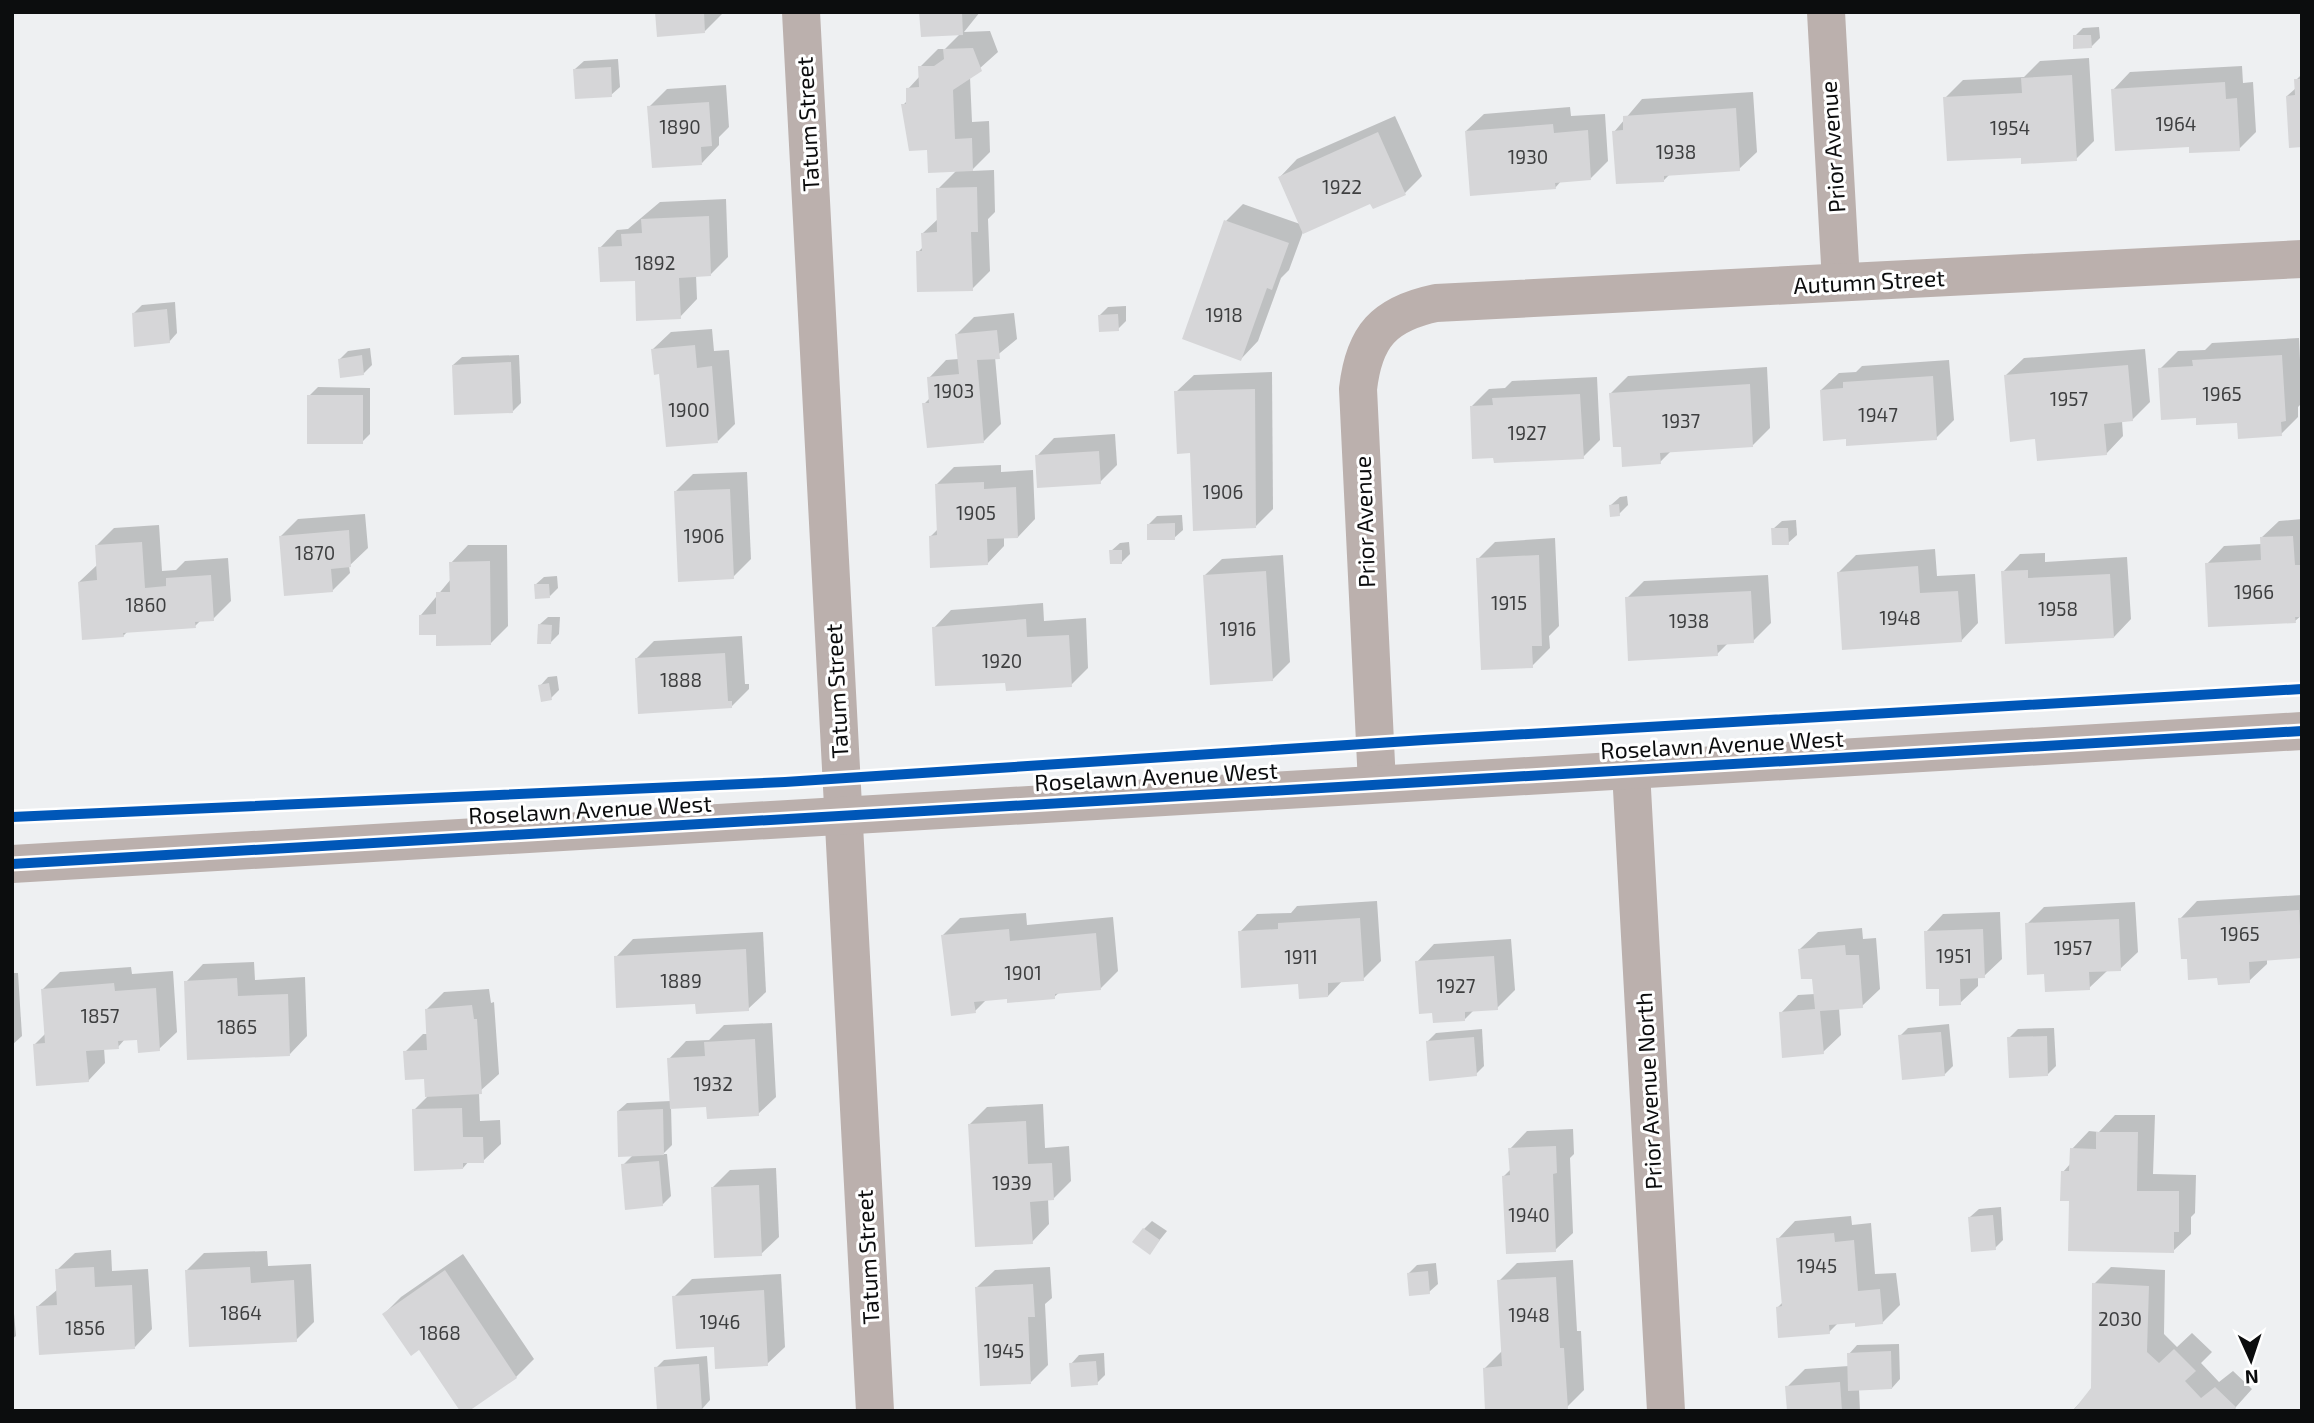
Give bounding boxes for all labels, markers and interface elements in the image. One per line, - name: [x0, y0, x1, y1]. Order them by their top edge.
- street label: Tatum Street: [789, 56, 825, 192]
- street label: Prior Avenue: [1813, 80, 1851, 214]
- house number: 1964: [2156, 112, 2196, 135]
- house number: 1890: [659, 115, 701, 138]
- house number: 1954: [1990, 116, 2030, 139]
- house number: 1938: [1656, 140, 1696, 163]
- house number: 1930: [1508, 145, 1548, 168]
- house number: 1922: [1322, 175, 1362, 198]
- house number: 1892: [635, 251, 675, 274]
- street label: Autumn Street: [1792, 263, 1946, 299]
- house number: 1918: [1205, 303, 1243, 326]
- house number: 1903: [934, 379, 974, 402]
- house number: 1965: [2202, 382, 2242, 405]
- house number: 1957: [2050, 387, 2088, 410]
- house number: 1900: [668, 398, 710, 421]
- house number: 1947: [1858, 403, 1898, 426]
- house number: 1937: [1662, 409, 1701, 432]
- house number: 1927: [1508, 421, 1547, 444]
- street label: Prior Avenue: [1348, 456, 1380, 588]
- house number: 1906: [1203, 480, 1243, 503]
- house number: 1905: [956, 501, 996, 524]
- house number: 1906: [684, 524, 724, 547]
- house number: 1870: [295, 541, 335, 564]
- house number: 1966: [2234, 580, 2274, 603]
- house number: 1915: [1491, 591, 1527, 614]
- house number: 1860: [125, 593, 167, 616]
- house number: 1958: [2038, 597, 2078, 620]
- house number: 1948: [1879, 606, 1921, 629]
- house number: 1938: [1669, 609, 1709, 632]
- house number: 1916: [1220, 617, 1256, 640]
- street label: Tatum Street: [818, 623, 854, 759]
- house number: 1920: [982, 649, 1022, 672]
- house number: 1888: [660, 668, 702, 691]
- street label: Roselawn Avenue West: [1600, 724, 1845, 764]
- street label: Roselawn Avenue West: [1034, 756, 1279, 796]
- street label: Roselawn Avenue West: [468, 789, 713, 829]
- house number: 1965: [2220, 922, 2260, 945]
- house number: 1957: [2054, 936, 2092, 959]
- house number: 1951: [1936, 944, 1972, 967]
- house number: 1911: [1284, 945, 1318, 968]
- house number: 1901: [1004, 961, 1042, 984]
- house number: 1889: [660, 969, 702, 992]
- house number: 1927: [1437, 974, 1476, 997]
- street label: Prior Avenue North: [1629, 992, 1667, 1190]
- house number: 1857: [80, 1004, 120, 1027]
- house number: 1865: [217, 1015, 257, 1038]
- house number: 1932: [693, 1072, 733, 1095]
- house number: 1939: [992, 1171, 1032, 1194]
- street label: Tatum Street: [849, 1189, 885, 1325]
- house number: 1940: [1508, 1203, 1550, 1226]
- house number: 1945: [1797, 1254, 1837, 1277]
- house number: 1864: [220, 1301, 262, 1324]
- house number: 1948: [1508, 1303, 1550, 1326]
- house number: 2030: [2098, 1307, 2142, 1330]
- house number: 1946: [700, 1310, 740, 1333]
- house number: 1856: [65, 1316, 105, 1339]
- house number: 1868: [419, 1321, 461, 1344]
- north arrow: [2216, 1325, 2286, 1395]
- house number: 1945: [984, 1339, 1024, 1362]
- text: N: [2244, 1366, 2259, 1389]

